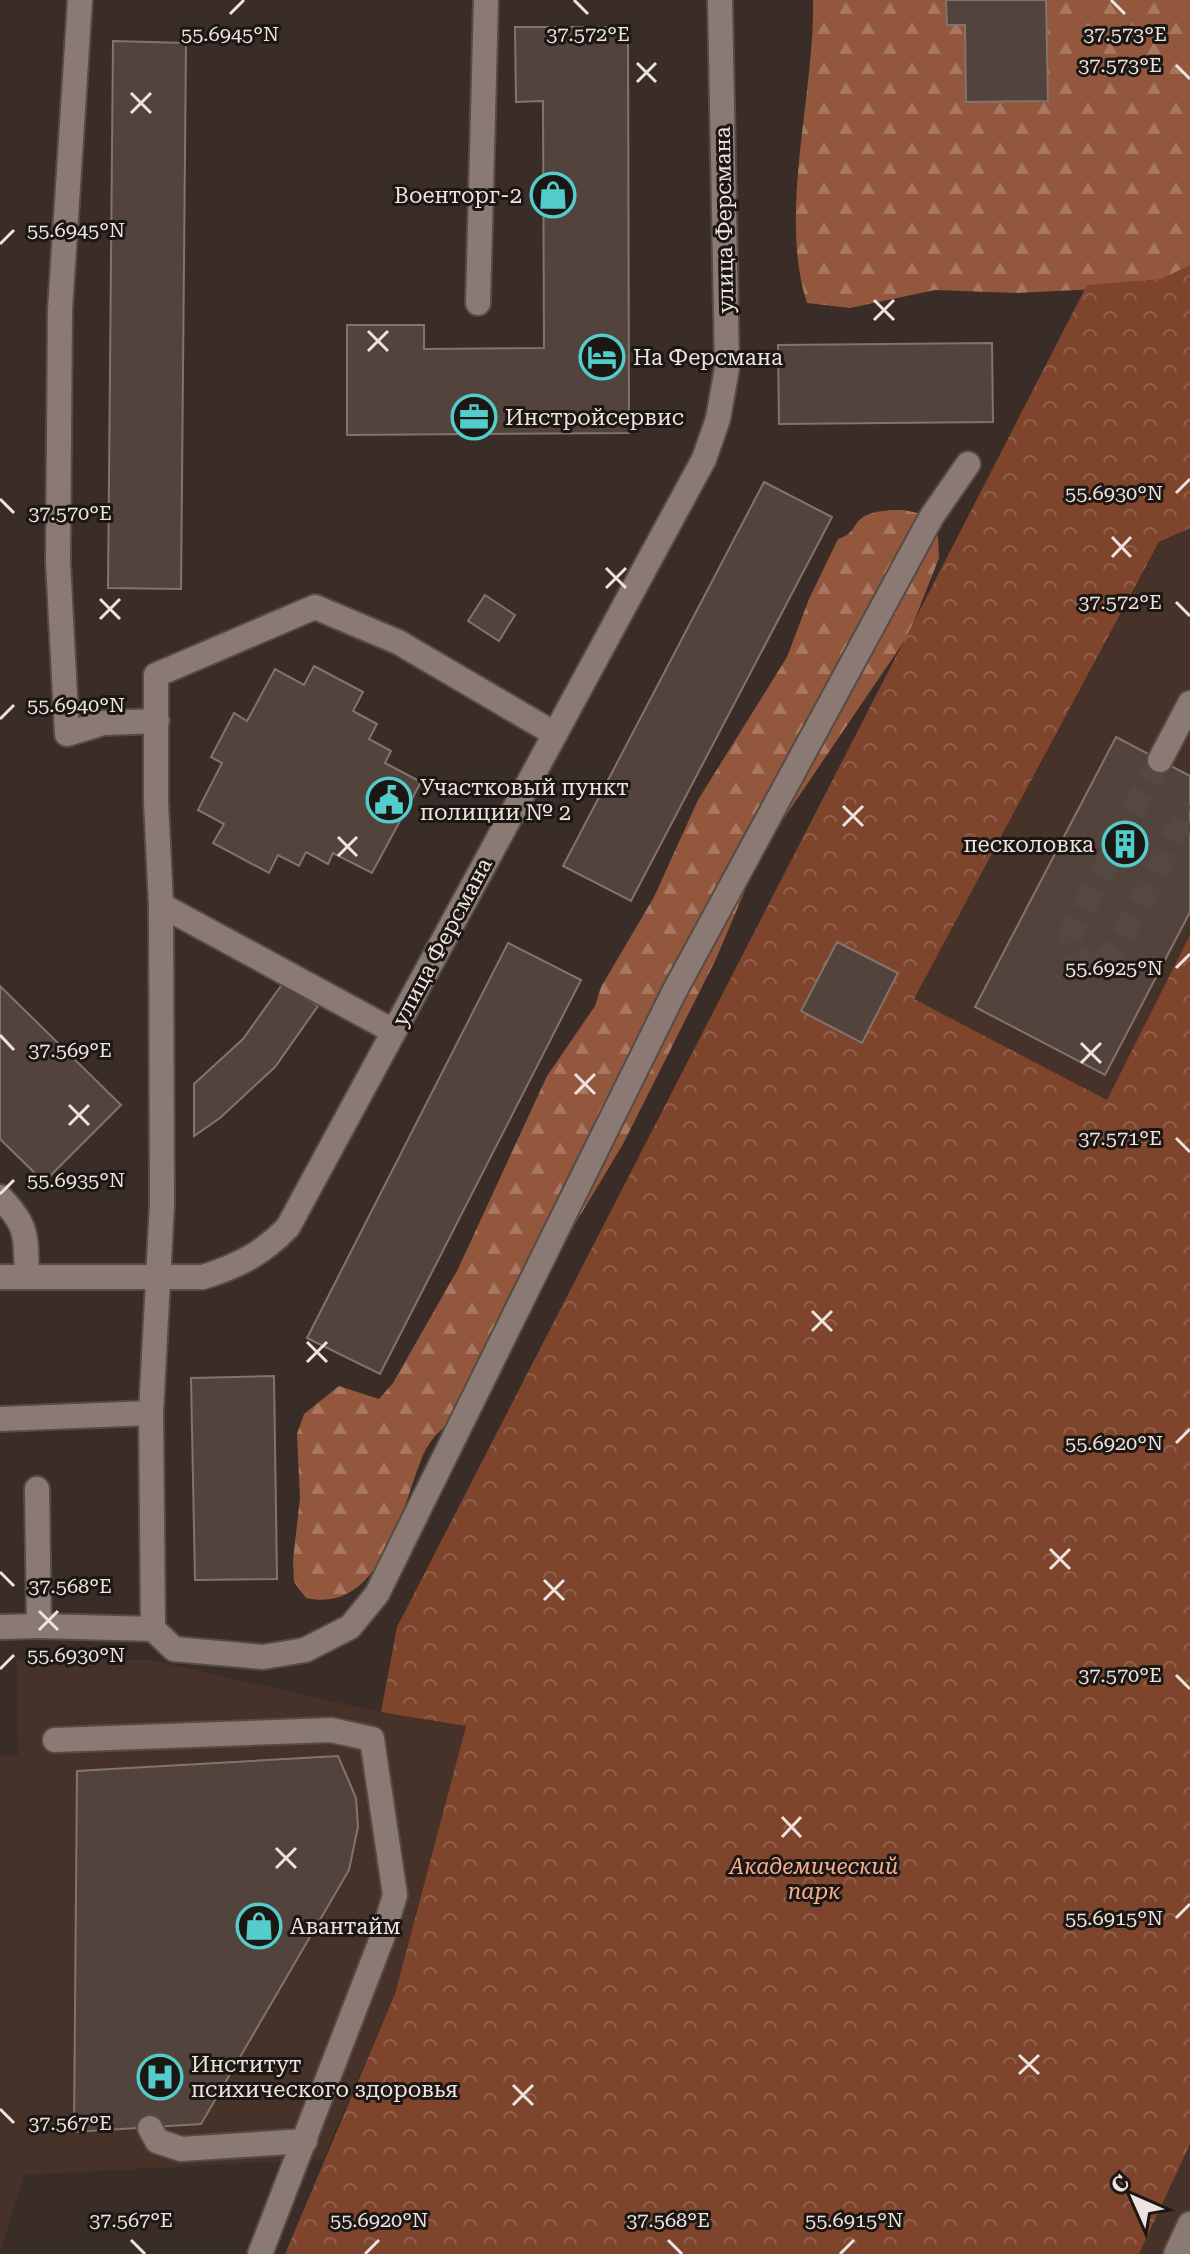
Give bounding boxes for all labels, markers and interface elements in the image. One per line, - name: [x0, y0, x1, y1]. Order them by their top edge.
- text: 55.6945°N: [181, 22, 279, 46]
- text: 37.572°E: [546, 22, 630, 46]
- text: 37.573°E: [1083, 22, 1167, 46]
- text: 37.573°E: [1078, 53, 1162, 77]
- street label: улица Ферсмана: [710, 126, 738, 314]
- shop icon: Военторг-2: [529, 171, 577, 219]
- place label: Военторг-2: [394, 183, 522, 208]
- text: 55.6945°N: [27, 218, 125, 242]
- hotel icon: На Ферсмана: [578, 333, 626, 381]
- place label: На Ферсмана: [633, 345, 783, 370]
- office icon: Инстройсервис: [450, 393, 498, 441]
- place label: Инстройсервис: [505, 405, 684, 430]
- text: 55.6930°N: [1065, 481, 1163, 505]
- text: 37.570°E: [28, 501, 112, 525]
- text: 37.572°E: [1078, 590, 1162, 614]
- text: 55.6940°N: [27, 693, 125, 717]
- place label: Участковый пункт полиции № 2: [420, 775, 629, 825]
- public building icon: Участковый пункт полиции № 2: [365, 776, 413, 824]
- building icon: песколовка: [1101, 820, 1149, 868]
- place label: песколовка: [963, 832, 1094, 857]
- street label: улица Ферсмана: [387, 854, 497, 1030]
- text: 55.6925°N: [1065, 956, 1163, 980]
- text: 37.569°E: [28, 1038, 112, 1062]
- text: 37.571°E: [1078, 1126, 1162, 1150]
- text: 55.6935°N: [27, 1168, 125, 1192]
- text: 55.6920°N: [1065, 1431, 1163, 1455]
- text: 37.568°E: [28, 1574, 112, 1598]
- text: 55.6930°N: [27, 1643, 125, 1667]
- text: 37.570°E: [1078, 1663, 1162, 1687]
- park label: Академический парк: [728, 1854, 898, 1904]
- shop icon: Авантайм: [235, 1902, 283, 1950]
- text: 55.6915°N: [1065, 1906, 1163, 1930]
- place label: Авантайм: [290, 1914, 401, 1939]
- place label: Институт психического здоровья: [191, 2052, 458, 2102]
- hospital icon: Институт психического здоровья: [136, 2053, 184, 2101]
- text: 37.567°E: [28, 2111, 112, 2135]
- north arrow: [1094, 2158, 1174, 2238]
- text: С: [1106, 2170, 1134, 2198]
- text: 37.567°E: [89, 2208, 173, 2232]
- text: 55.6920°N: [330, 2208, 428, 2232]
- text: 37.568°E: [626, 2208, 710, 2232]
- text: 55.6915°N: [805, 2208, 903, 2232]

